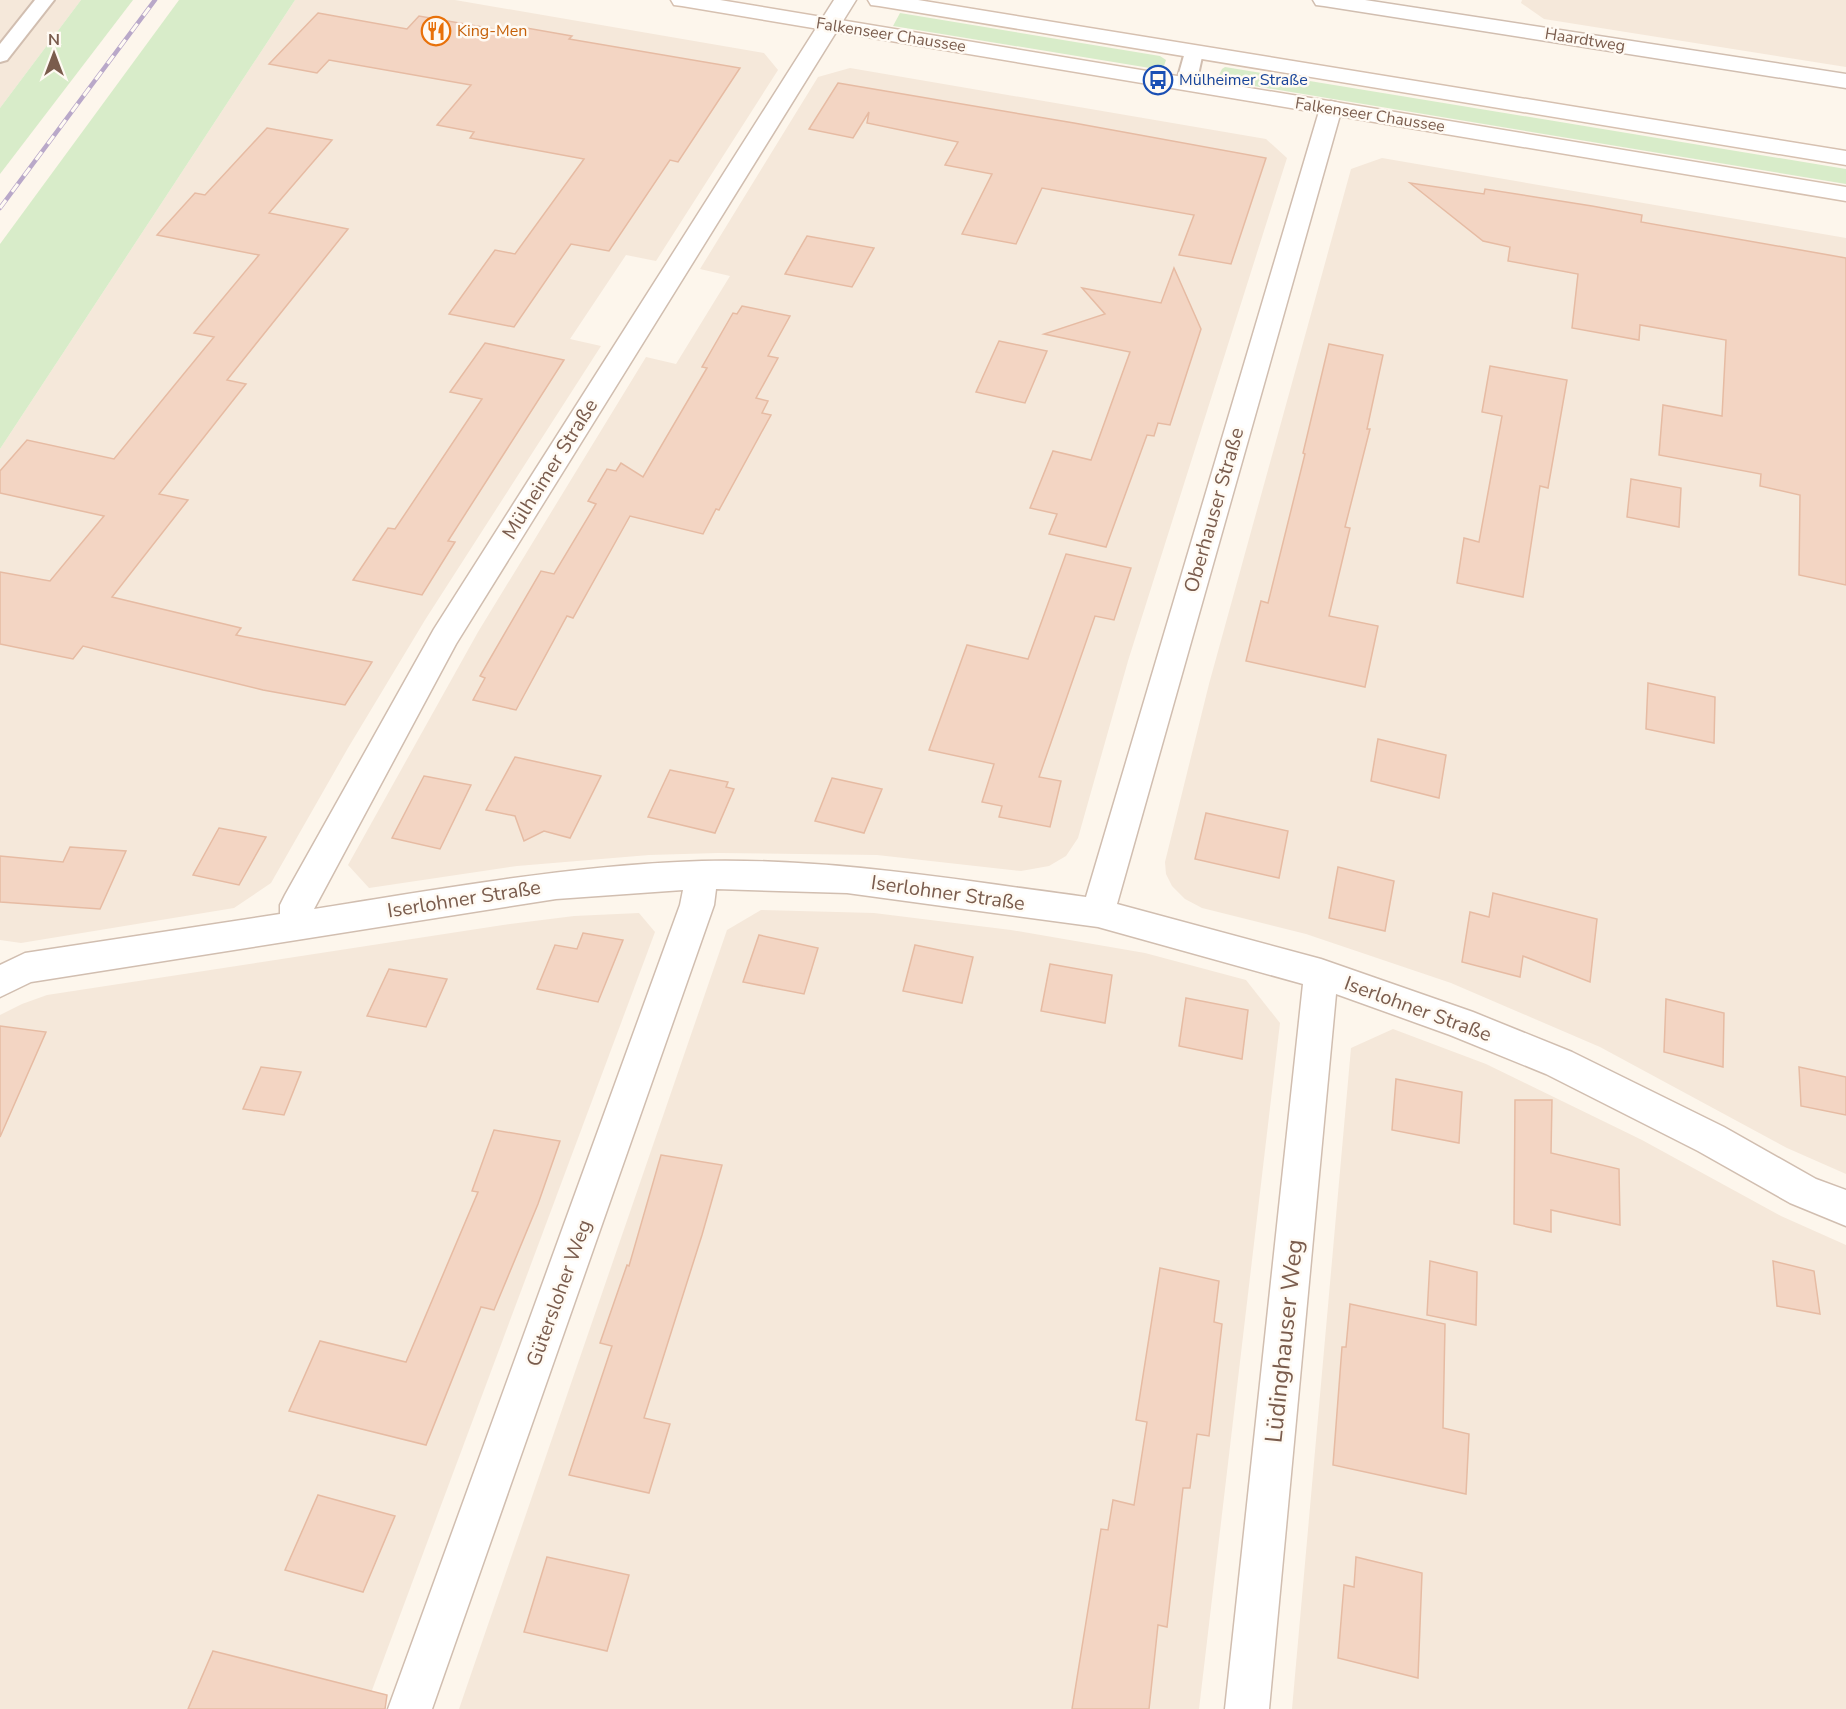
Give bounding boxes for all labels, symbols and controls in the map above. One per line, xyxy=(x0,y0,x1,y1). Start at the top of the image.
street label: Falkenseer Chaussee xyxy=(815,12,967,58)
restaurant icon: King-Men xyxy=(420,15,452,47)
place label: King-Men xyxy=(457,20,527,42)
street label: Haardtweg xyxy=(1543,23,1627,57)
north arrow xyxy=(24,24,84,84)
text: N xyxy=(48,29,60,51)
bus stop icon: Mülheimer Straße xyxy=(1142,64,1174,96)
place label: Mülheimer Straße xyxy=(1179,69,1308,91)
street label: Falkenseer Chaussee xyxy=(1294,92,1446,138)
street label: Mülheimer Straße xyxy=(496,394,604,544)
street label: Oberhauser Straße xyxy=(1178,424,1250,596)
street label: Iserlohner Straße xyxy=(869,869,1027,917)
street label: Iserlohner Straße xyxy=(385,874,543,924)
street label: Iserlohner Straße xyxy=(1341,970,1495,1048)
street label: Gütersloher Weg xyxy=(520,1216,598,1370)
street label: Lüdinghauser Weg xyxy=(1257,1238,1311,1444)

